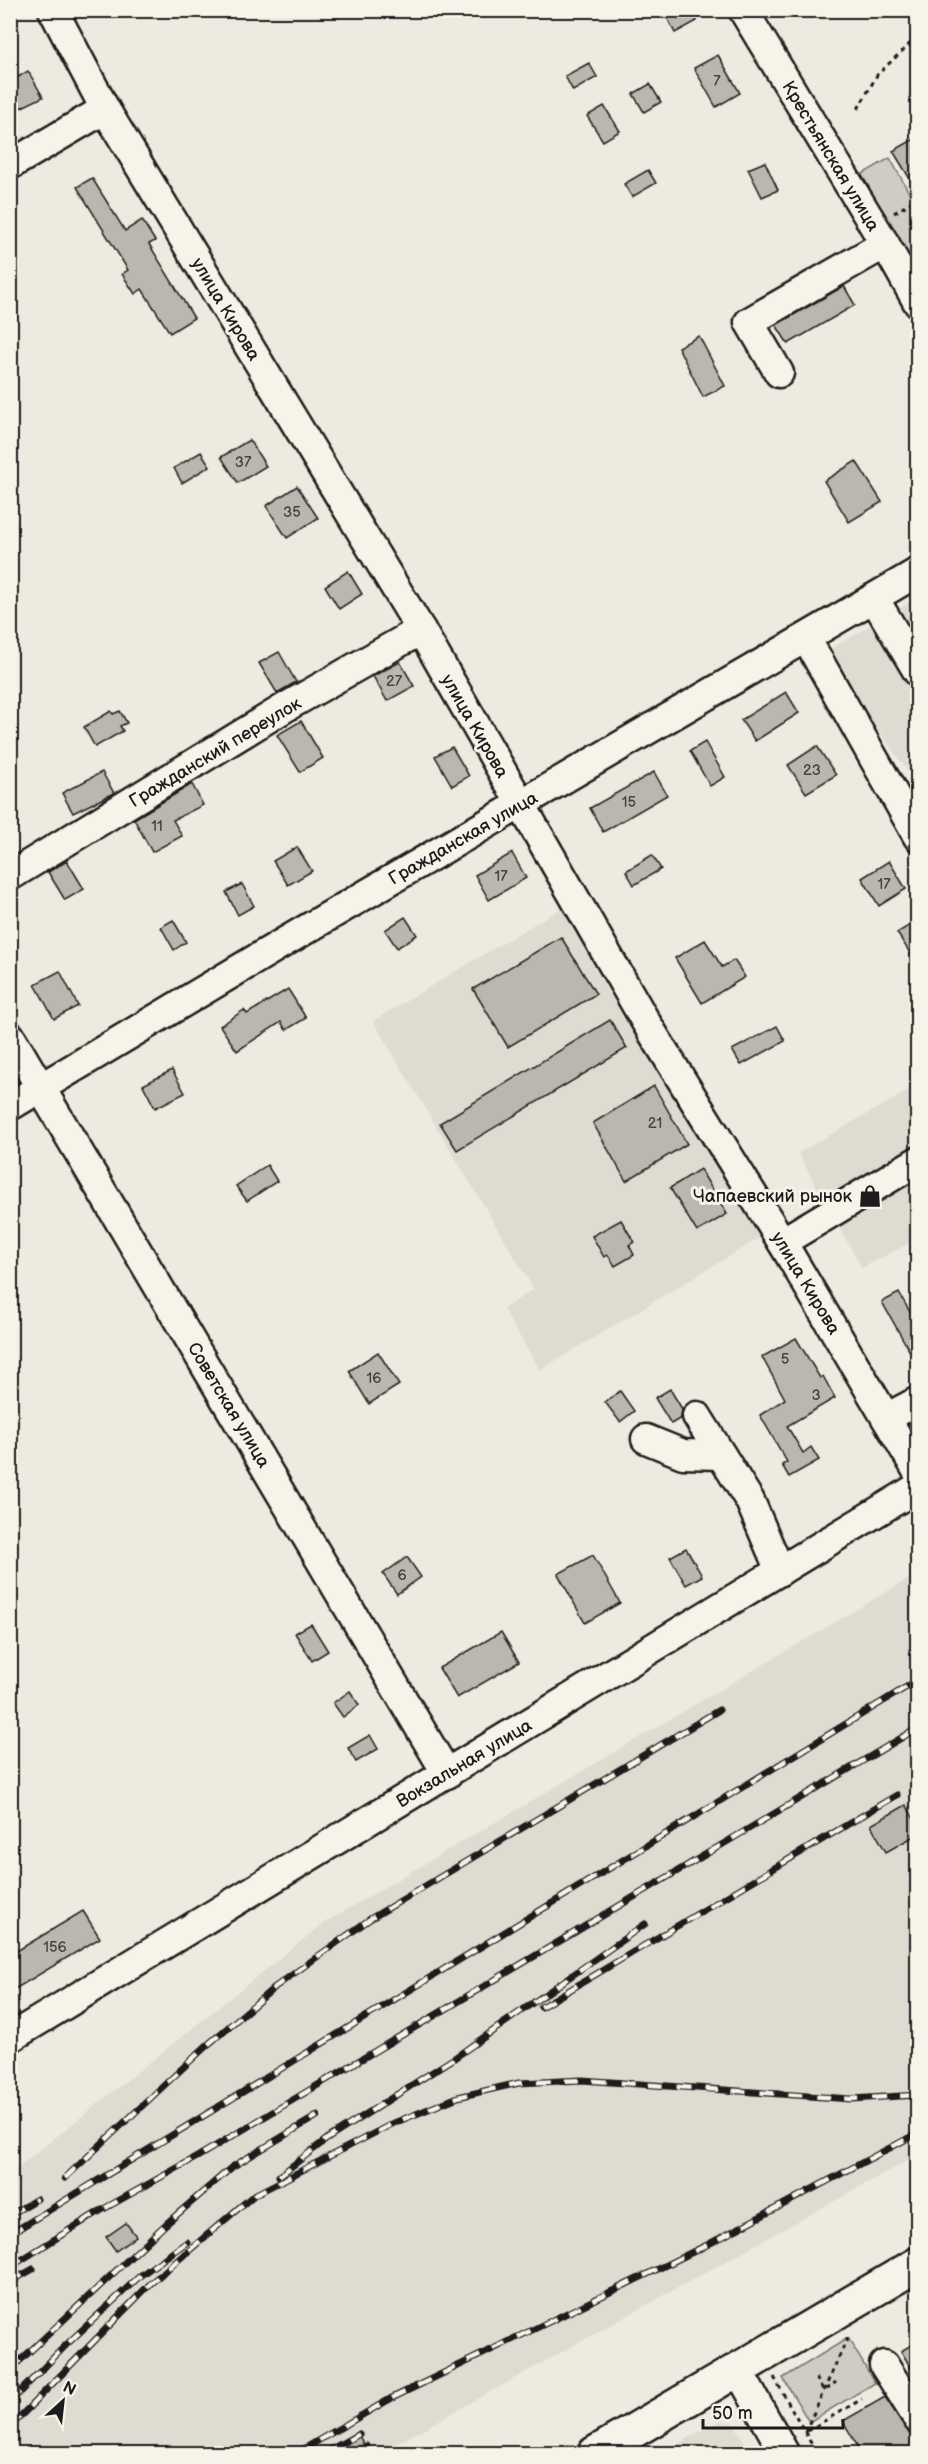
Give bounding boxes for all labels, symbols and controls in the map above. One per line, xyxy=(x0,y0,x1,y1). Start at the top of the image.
house number: 7 xyxy=(713,72,721,91)
street label: Крестьянская улица xyxy=(777,77,884,235)
street label: улица Кирова xyxy=(187,254,265,365)
house number: 37 xyxy=(235,453,252,472)
house number: 35 xyxy=(283,503,301,522)
street label: улица Кирова xyxy=(436,671,513,782)
house number: 27 xyxy=(386,672,403,691)
street label: Гражданский переулок xyxy=(126,693,305,812)
house number: 23 xyxy=(803,761,821,780)
street label: Гражданская улица xyxy=(385,787,542,890)
house number: 15 xyxy=(622,793,636,812)
house number: 11 xyxy=(151,817,163,836)
house number: 17 xyxy=(494,867,508,886)
house number: 17 xyxy=(877,875,891,894)
house number: 21 xyxy=(648,1114,662,1133)
shop icon: Чапаевский рынок xyxy=(857,1183,883,1209)
place label: Чапаевский рынок xyxy=(693,1186,852,1207)
street label: улица Кирова xyxy=(767,1228,845,1339)
street label: Советская улица xyxy=(183,1339,274,1472)
house number: 5 xyxy=(781,1350,789,1369)
house number: 16 xyxy=(367,1369,381,1388)
house number: 3 xyxy=(811,1386,821,1405)
house number: 6 xyxy=(397,1566,407,1585)
street label: Вокзальная улица xyxy=(393,1715,536,1812)
house number: 156 xyxy=(43,1938,67,1957)
north arrow xyxy=(33,2371,93,2431)
text: N xyxy=(59,2378,79,2400)
scale bar xyxy=(703,2392,842,2430)
text: 50 m xyxy=(712,2403,753,2424)

